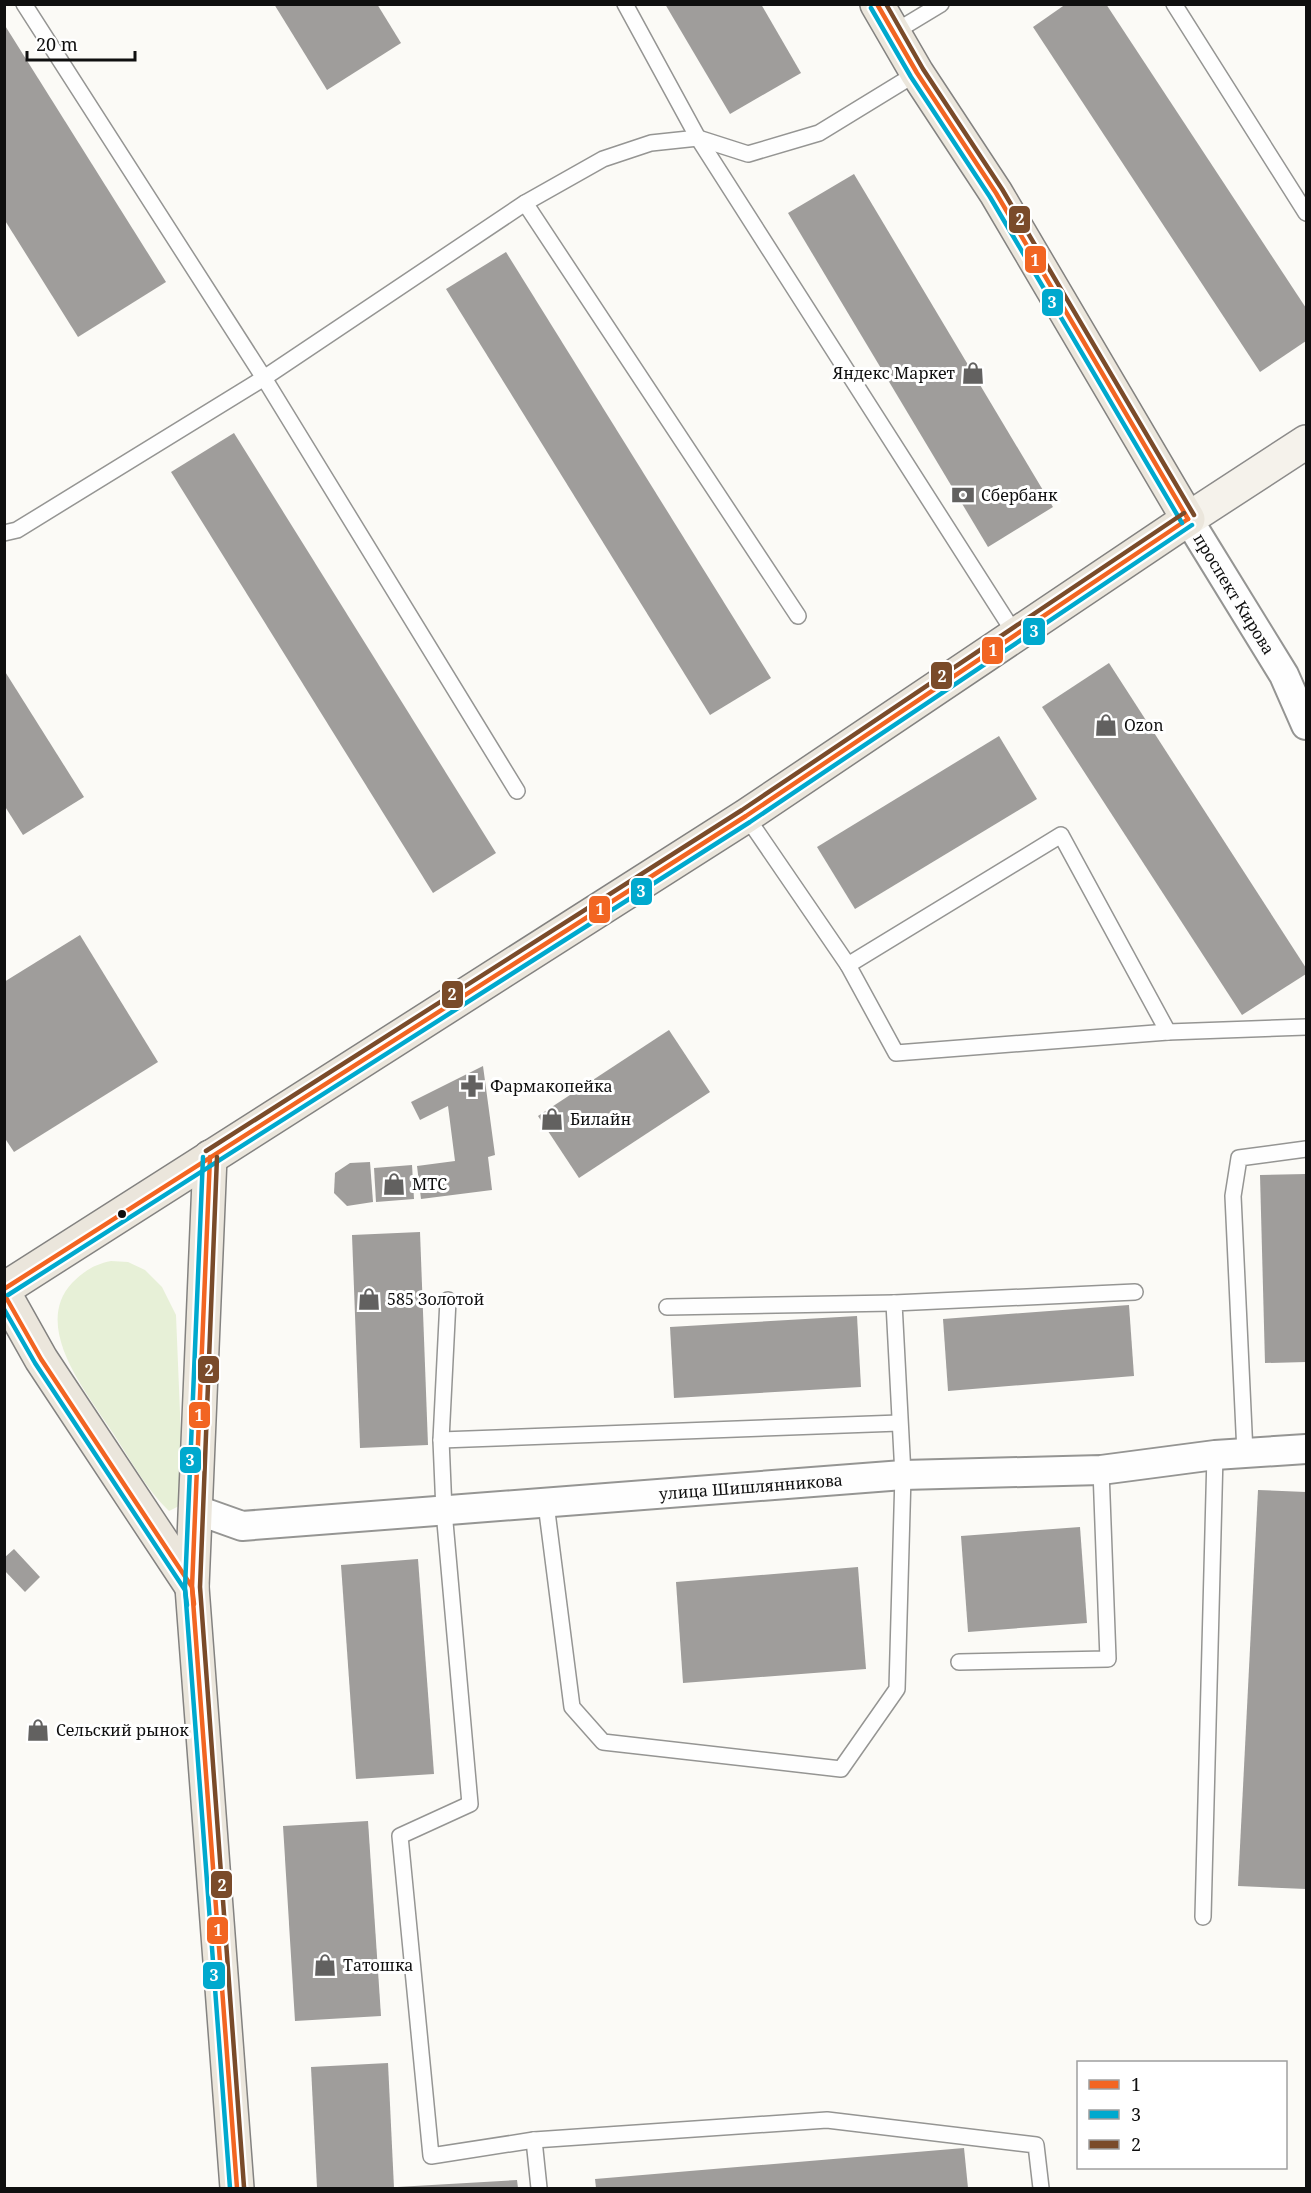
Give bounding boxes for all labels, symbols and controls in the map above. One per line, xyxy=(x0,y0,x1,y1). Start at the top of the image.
scale bar xyxy=(27,24,135,62)
text: 20 m xyxy=(36,32,78,56)
line badge: 2 xyxy=(1008,205,1031,234)
text: 2 xyxy=(1015,208,1025,230)
line badge: 1 xyxy=(1024,245,1047,274)
text: 1 xyxy=(1030,249,1040,271)
line badge: 3 xyxy=(1041,288,1064,317)
text: 3 xyxy=(1047,291,1057,313)
shop icon: Яндекс Маркет xyxy=(960,360,986,386)
place label: Яндекс Маркет xyxy=(832,362,956,384)
bank icon: Сбербанк xyxy=(950,482,976,508)
place label: Сбербанк xyxy=(981,484,1058,506)
street label: проспект Кирова xyxy=(1188,529,1280,659)
line badge: 3 xyxy=(1022,617,1046,646)
text: 3 xyxy=(1029,620,1039,642)
line badge: 1 xyxy=(981,636,1004,665)
text: 1 xyxy=(988,639,998,661)
line badge: 2 xyxy=(930,661,953,690)
text: 2 xyxy=(937,665,947,687)
shop icon: Ozon xyxy=(1093,712,1119,738)
place label: Ozon xyxy=(1124,714,1164,736)
line badge: 3 xyxy=(630,877,653,906)
text: 3 xyxy=(636,880,646,902)
line badge: 1 xyxy=(588,895,611,924)
text: 1 xyxy=(595,898,605,920)
line badge: 2 xyxy=(441,980,464,1009)
text: 2 xyxy=(447,983,457,1005)
pharmacy icon: Фармакопейка xyxy=(459,1073,485,1099)
place label: Фармакопейка xyxy=(490,1075,613,1097)
shop icon: Билайн xyxy=(539,1106,565,1132)
place label: Билайн xyxy=(570,1108,632,1130)
shop icon: МТС xyxy=(381,1171,407,1197)
place label: МТС xyxy=(412,1173,447,1195)
unlabelled marker xyxy=(116,1208,128,1220)
shop icon: 585 Золотой xyxy=(356,1286,382,1312)
place label: 585 Золотой xyxy=(387,1288,485,1310)
line badge: 2 xyxy=(197,1355,220,1384)
text: 2 xyxy=(204,1359,214,1381)
line badge: 1 xyxy=(188,1401,211,1429)
text: 1 xyxy=(194,1404,204,1426)
line badge: 3 xyxy=(179,1446,202,1474)
text: 3 xyxy=(185,1449,195,1471)
street label: улица Шишлянникова xyxy=(658,1469,844,1505)
shop icon: Сельский рынок xyxy=(25,1717,51,1743)
place label: Сельский рынок xyxy=(56,1719,189,1741)
line badge: 2 xyxy=(210,1870,233,1899)
text: 2 xyxy=(217,1874,227,1896)
line badge: 1 xyxy=(206,1916,229,1945)
text: 1 xyxy=(213,1919,223,1941)
shop icon: Татошка xyxy=(312,1952,338,1978)
place label: Татошка xyxy=(343,1954,413,1976)
line badge: 3 xyxy=(202,1961,226,1990)
text: 3 xyxy=(209,1964,219,1986)
legend xyxy=(1077,2061,1287,2169)
text: 1 xyxy=(1131,2072,1141,2096)
text: 3 xyxy=(1131,2102,1141,2126)
text: 2 xyxy=(1131,2132,1141,2156)

